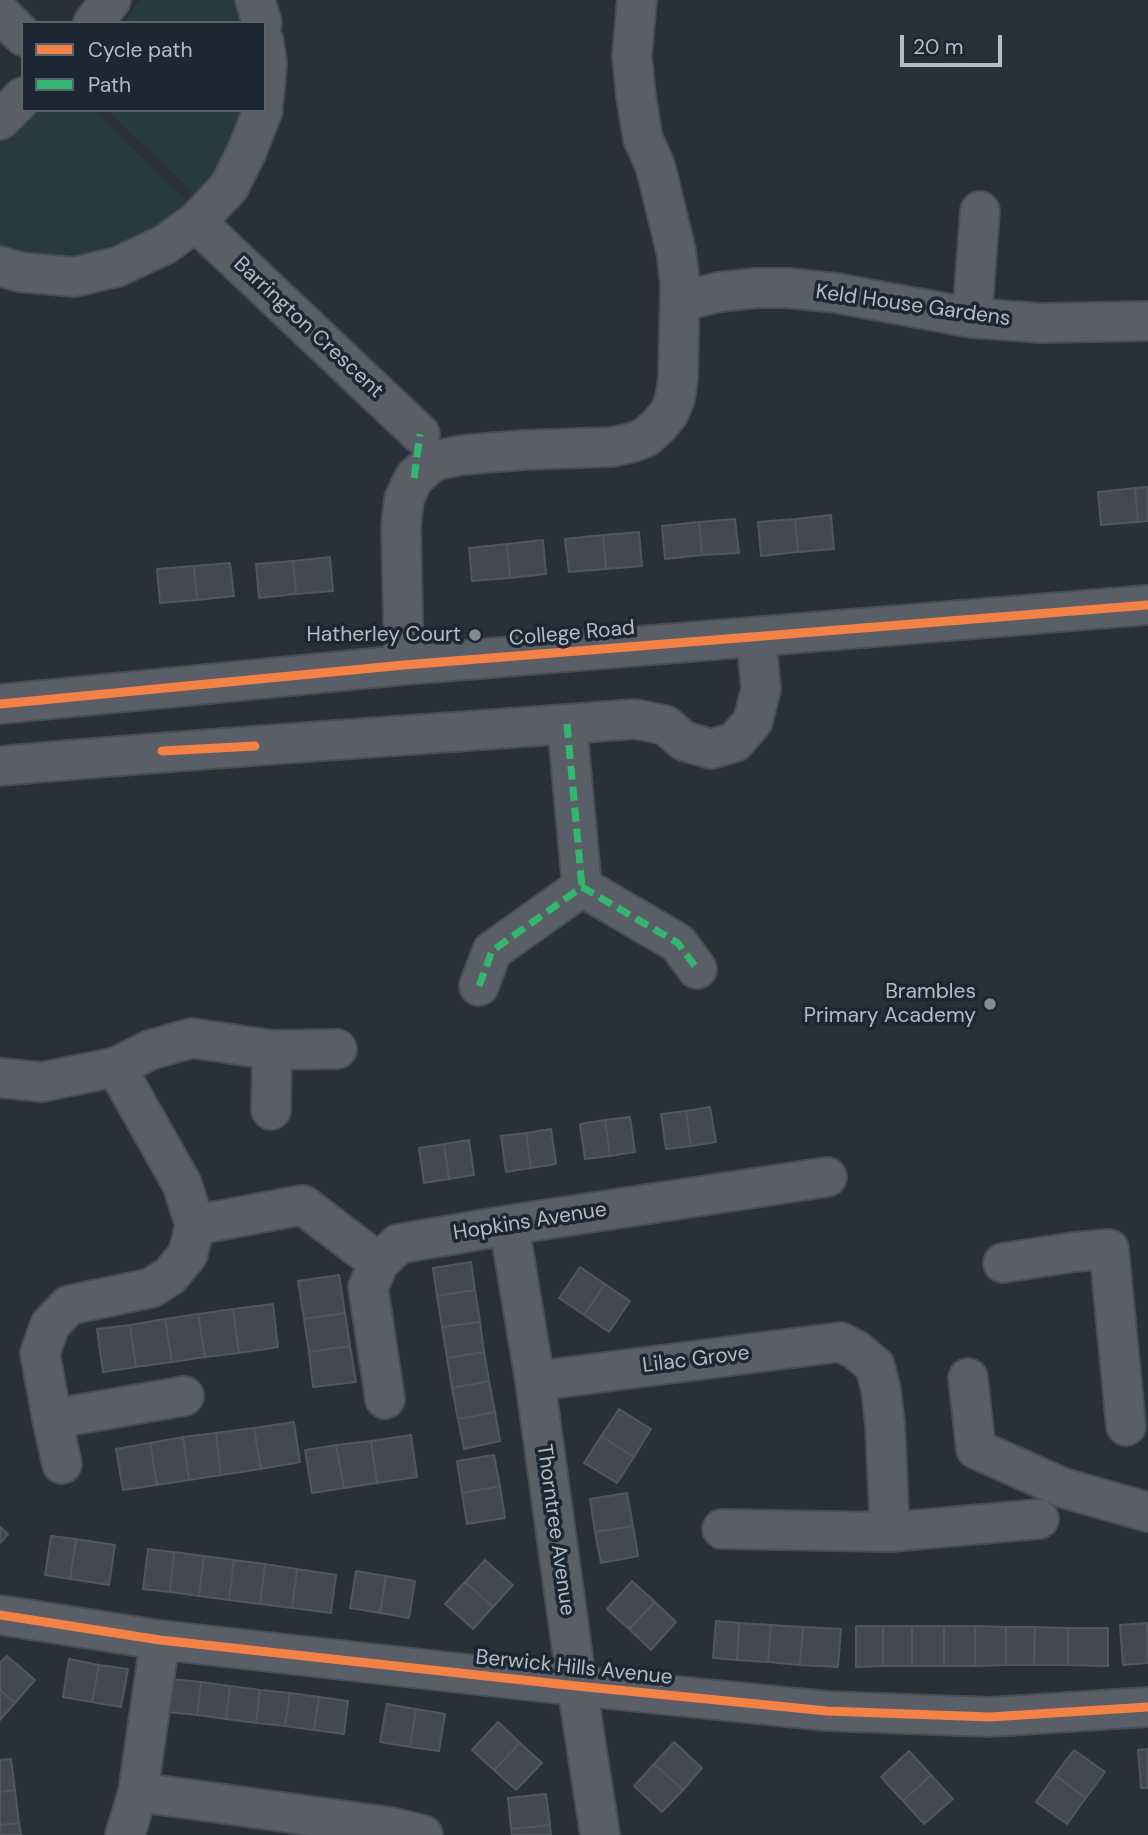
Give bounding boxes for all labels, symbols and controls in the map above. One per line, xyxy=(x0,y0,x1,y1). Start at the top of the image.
legend xyxy=(21,21,266,112)
scale bar xyxy=(903,21,1004,65)
text: 20 m xyxy=(913,33,964,61)
text: Cycle path xyxy=(88,36,193,64)
text: Path xyxy=(88,71,131,99)
street label: Barrington Crescent xyxy=(228,252,388,404)
street label: Keld House Gardens xyxy=(814,280,1012,332)
street label: College Road xyxy=(508,616,636,652)
place label: Hatherley Court xyxy=(307,622,461,648)
marker: Hatherley Court xyxy=(467,627,483,643)
place label: Brambles Primary Academy xyxy=(804,979,976,1029)
marker: Brambles Primary Academy xyxy=(982,996,998,1012)
street label: Hopkins Avenue xyxy=(451,1197,609,1247)
street label: Lilac Grove xyxy=(641,1341,751,1379)
street label: Thorntree Avenue xyxy=(531,1443,579,1617)
street label: Berwick Hills Avenue xyxy=(474,1645,674,1691)

